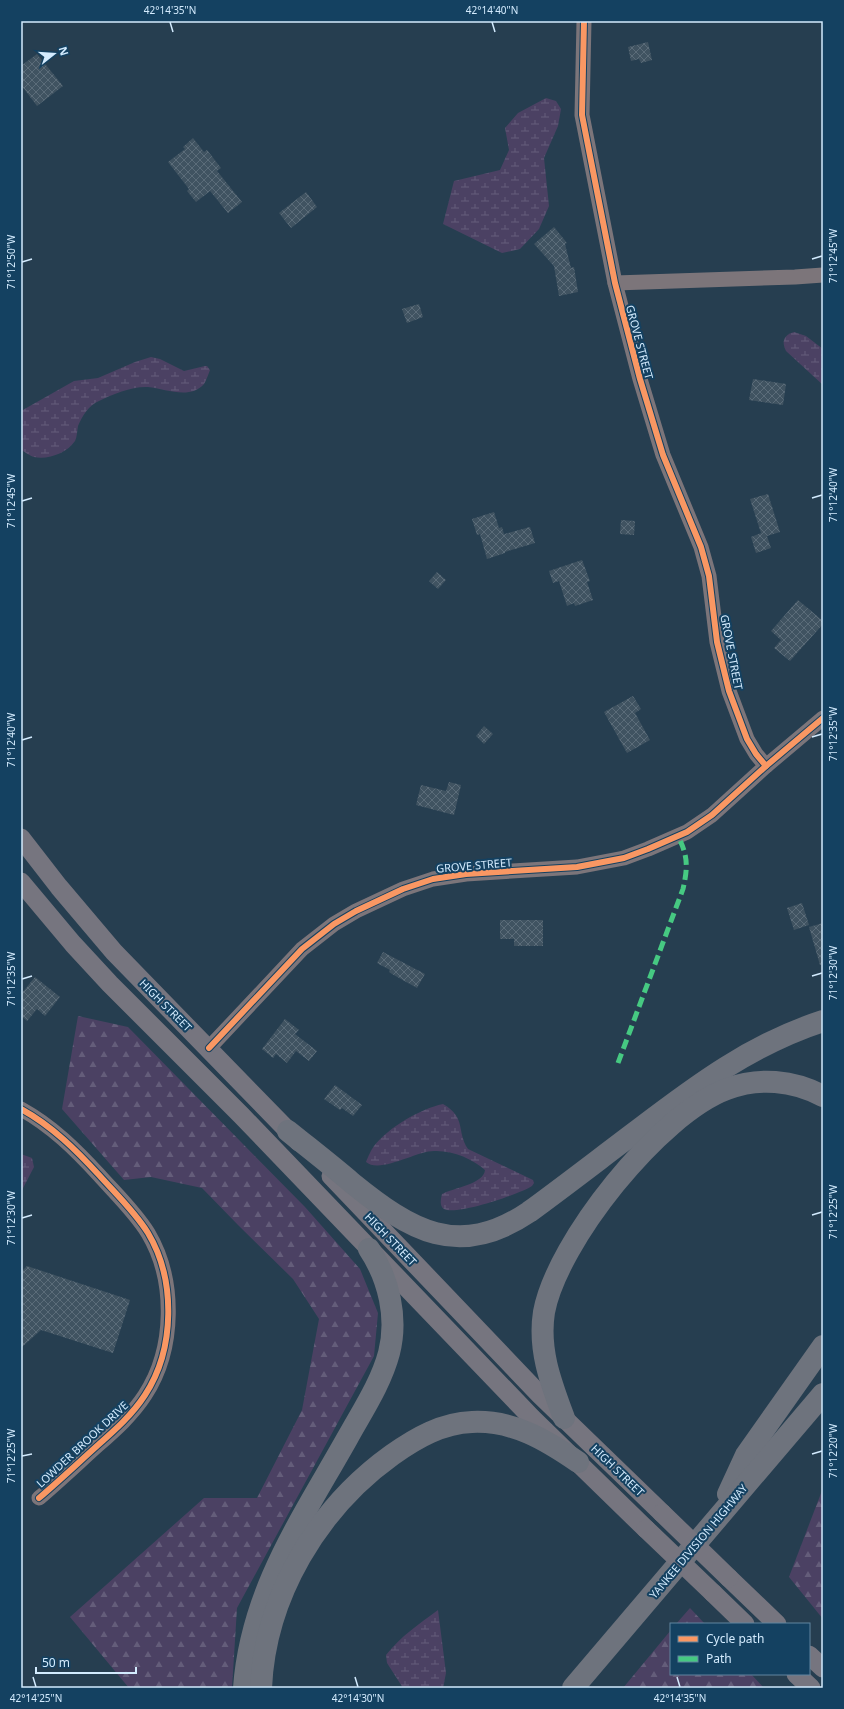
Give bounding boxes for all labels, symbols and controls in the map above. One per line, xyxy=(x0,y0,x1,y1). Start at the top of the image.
text: 42°14'35"N xyxy=(144,3,196,17)
text: 42°14'40"N xyxy=(466,3,518,17)
north arrow xyxy=(34,34,74,74)
text: N xyxy=(56,44,73,57)
text: 71°12'45"W xyxy=(826,228,840,283)
text: 71°12'50"W xyxy=(4,234,18,289)
street label: GROVE STREET xyxy=(623,303,657,381)
text: 71°12'40"W xyxy=(826,467,840,522)
text: 71°12'45"W xyxy=(4,473,18,528)
street label: GROVE STREET xyxy=(717,613,747,691)
text: 71°12'35"W xyxy=(826,706,840,761)
text: 71°12'40"W xyxy=(4,712,18,767)
street label: GROVE STREET xyxy=(435,854,513,876)
text: 71°12'30"W xyxy=(826,945,840,1000)
text: 71°12'35"W xyxy=(4,951,18,1006)
street label: HIGH STREET xyxy=(137,976,195,1034)
text: 71°12'25"W xyxy=(826,1184,840,1239)
text: 71°12'30"W xyxy=(4,1190,18,1245)
street label: HIGH STREET xyxy=(362,1209,420,1269)
street label: LOWDER BROOK DRIVE xyxy=(33,1398,131,1490)
text: 71°12'20"W xyxy=(826,1423,840,1478)
text: 71°12'25"W xyxy=(4,1428,18,1483)
street label: HIGH STREET xyxy=(588,1441,648,1499)
street label: YANKEE DIVISION HIGHWAY xyxy=(646,1480,751,1601)
legend xyxy=(670,1623,810,1675)
text: Cycle path xyxy=(706,1630,764,1647)
scale bar xyxy=(36,1649,136,1675)
text: Path xyxy=(706,1650,732,1667)
text: 50 m xyxy=(42,1654,70,1671)
text: 42°14'25"N xyxy=(10,1691,62,1705)
text: 42°14'30"N xyxy=(332,1691,384,1705)
text: 42°14'35"N xyxy=(654,1691,706,1705)

